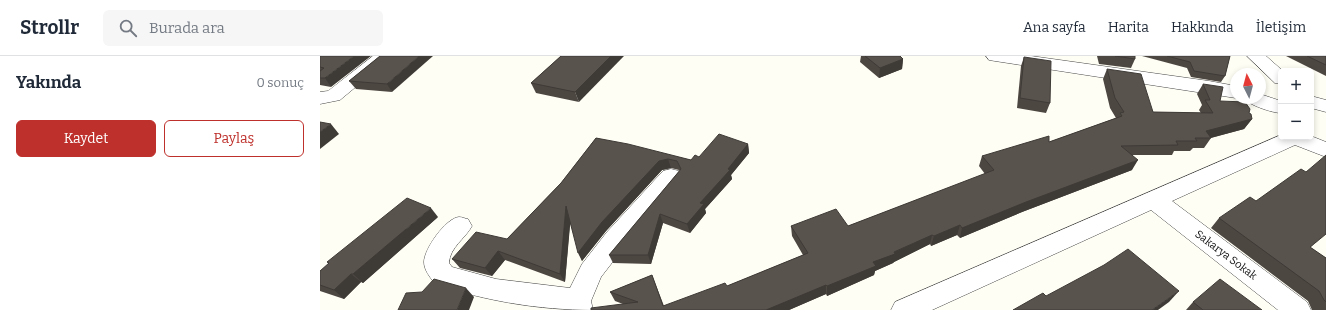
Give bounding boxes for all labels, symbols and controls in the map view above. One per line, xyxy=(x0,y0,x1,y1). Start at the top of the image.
search box xyxy=(103,10,383,46)
text: Strollr xyxy=(20,16,79,39)
icon: search xyxy=(117,17,139,39)
text: Burada ara xyxy=(149,19,225,37)
text: Ana sayfa xyxy=(1023,19,1086,36)
text: Harita xyxy=(1108,19,1149,36)
text: Hakkında xyxy=(1171,19,1234,36)
text: İletişim xyxy=(1256,19,1306,36)
north arrow xyxy=(1230,68,1266,104)
map controls xyxy=(1278,68,1314,140)
button: + xyxy=(1278,68,1314,104)
text: Yakında xyxy=(16,72,81,93)
text: 0 sonuç xyxy=(256,75,304,90)
button: − xyxy=(1278,104,1314,140)
button: Kaydet xyxy=(16,120,156,157)
button: Paylaş xyxy=(164,120,304,157)
street label: Sakarya Sokak xyxy=(1193,228,1260,283)

